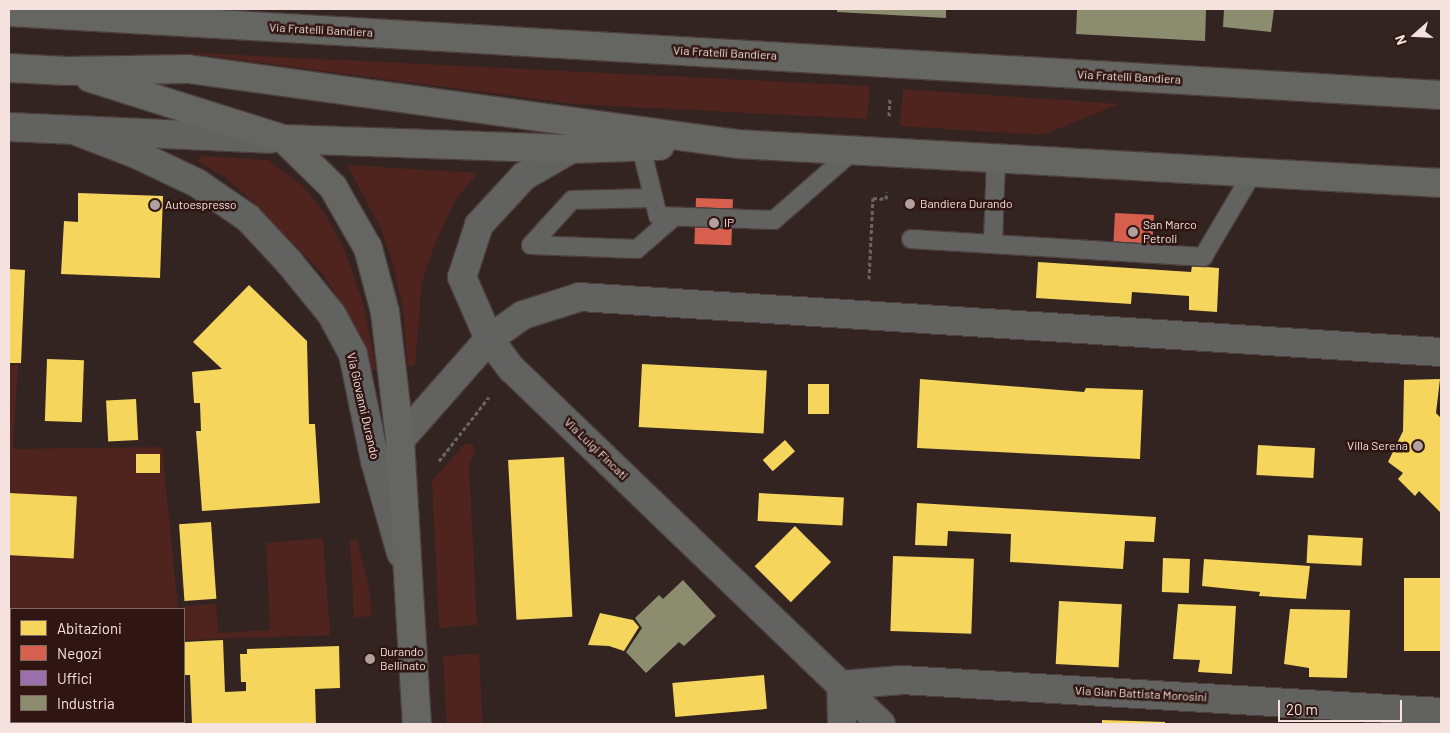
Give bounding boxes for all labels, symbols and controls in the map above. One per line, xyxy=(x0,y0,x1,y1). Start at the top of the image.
north arrow xyxy=(1390,10,1440,60)
street label: Via Fratelli Bandiera xyxy=(269,20,373,40)
text: N xyxy=(1391,33,1410,47)
street label: Via Fratelli Bandiera xyxy=(673,43,777,63)
street label: Via Fratelli Bandiera xyxy=(1077,67,1181,87)
place label: Bandiera Durando xyxy=(920,197,1012,211)
place label: Autoespresso xyxy=(165,198,237,212)
marker: Bandiera Durando xyxy=(904,198,916,210)
marker: Autoespresso xyxy=(149,199,161,211)
place label: IP xyxy=(724,216,734,230)
marker: IP xyxy=(708,217,720,229)
place label: San Marco Petroli xyxy=(1143,218,1197,246)
marker: San Marco Petroli xyxy=(1127,226,1139,238)
street label: Via Giovanni Durando xyxy=(344,351,382,461)
street label: Via Luigi Fincati xyxy=(561,415,631,483)
place label: Villa Serena xyxy=(1347,439,1408,453)
marker: Villa Serena xyxy=(1412,440,1424,452)
legend xyxy=(10,608,185,723)
text: Abitazioni xyxy=(57,619,122,637)
text: Negozi xyxy=(57,644,102,662)
place label: Durando Bellinato xyxy=(380,645,426,673)
marker: Durando Bellinato xyxy=(364,653,376,665)
text: Uffici xyxy=(57,669,92,687)
street label: Via Gian Battista Morosini xyxy=(1075,683,1207,705)
scale bar xyxy=(1280,690,1404,722)
text: Industria xyxy=(57,694,115,712)
text: 20 m xyxy=(1286,700,1318,718)

